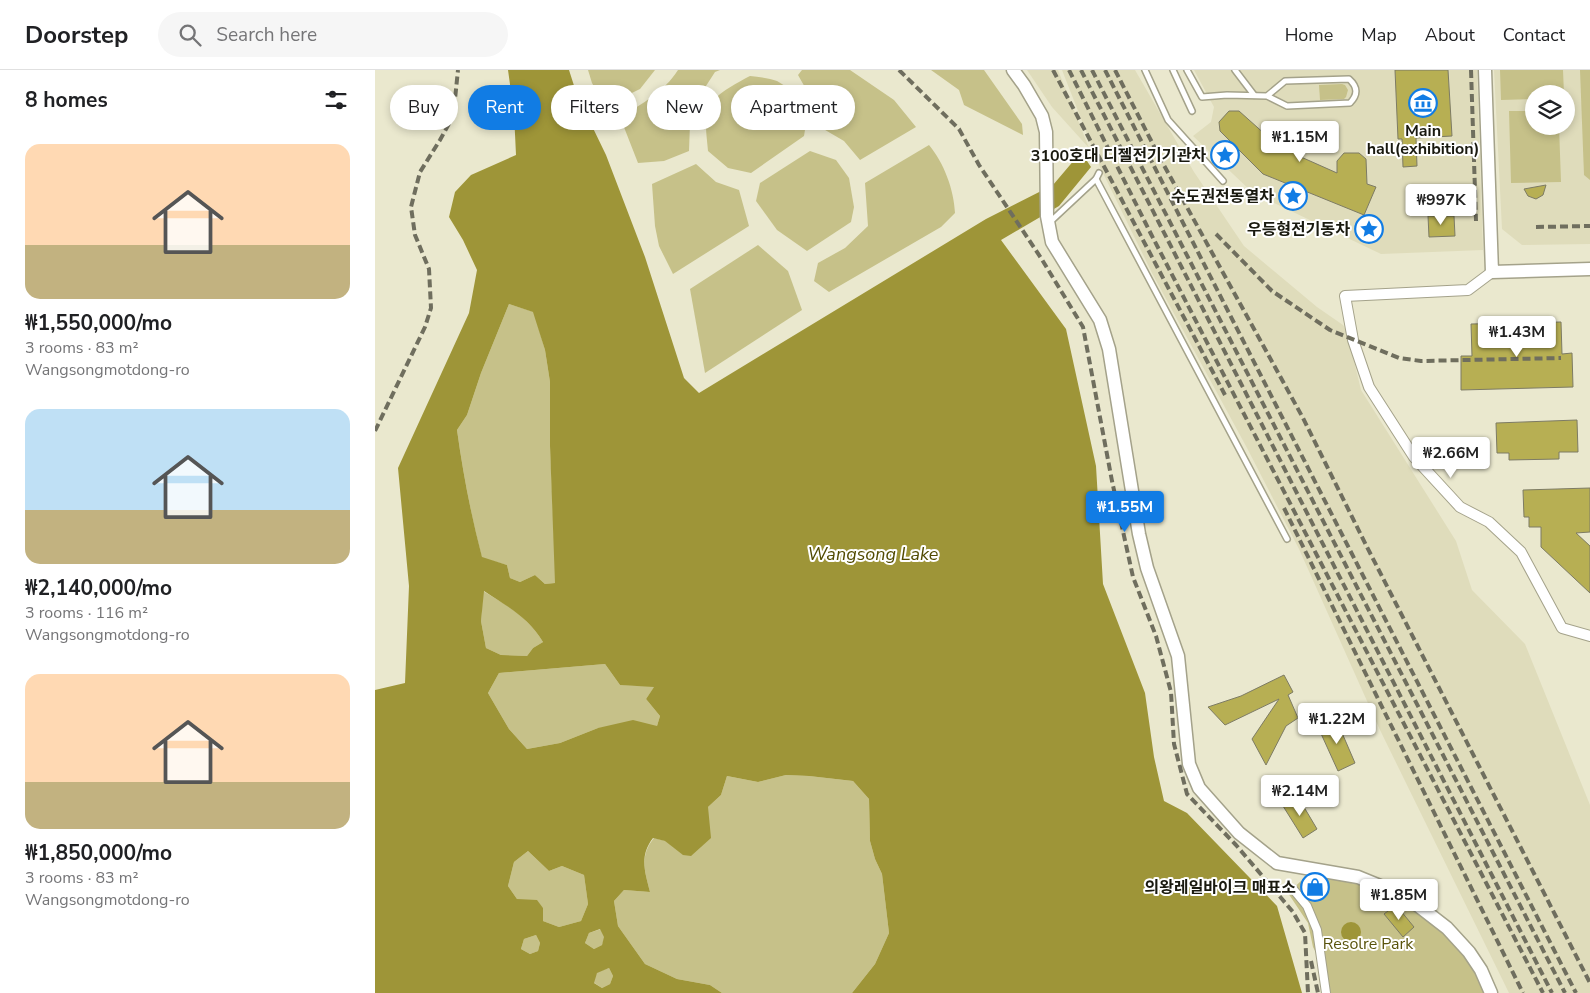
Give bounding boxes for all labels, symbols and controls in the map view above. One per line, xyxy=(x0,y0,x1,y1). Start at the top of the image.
search box xyxy=(158,12,508,57)
text: Doorstep xyxy=(25,19,128,51)
icon: search xyxy=(176,21,204,49)
text: Search here xyxy=(216,22,317,48)
text: Home xyxy=(1285,23,1333,47)
text: Map xyxy=(1361,23,1397,47)
text: About xyxy=(1425,23,1475,47)
text: Contact xyxy=(1503,23,1565,47)
chip: Buy xyxy=(390,85,458,130)
chip: Rent xyxy=(468,85,541,130)
chip: Filters xyxy=(551,85,637,130)
chip: New xyxy=(647,85,721,130)
chip: Apartment xyxy=(731,85,855,130)
map controls xyxy=(1525,85,1575,135)
button: layers xyxy=(1525,85,1575,135)
text: 8 homes xyxy=(25,86,108,114)
icon: filters xyxy=(322,86,350,114)
museum icon: Main hall(exhibition) xyxy=(1408,88,1438,118)
place label: Main hall(exhibition) xyxy=(1367,120,1479,160)
pin: ₩1.15M xyxy=(1259,121,1341,163)
text: ₩1.15M xyxy=(1272,126,1328,148)
place icon: 3100호대 디젤전기기관차 xyxy=(1210,140,1240,170)
place label: 3100호대 디젤전기기관차 xyxy=(1031,145,1206,167)
icon: home xyxy=(143,177,233,267)
place icon: 수도권전동열차 xyxy=(1278,181,1308,211)
pin: ₩997K xyxy=(1406,184,1476,226)
place label: 수도권전동열차 xyxy=(1171,186,1274,208)
text: ₩997K xyxy=(1416,189,1466,211)
place icon: 우등형전기동차 xyxy=(1354,214,1384,244)
place label: 우등형전기동차 xyxy=(1247,219,1350,241)
text: ₩1,550,000/mo xyxy=(25,309,172,337)
pin: ₩1.43M xyxy=(1476,316,1558,358)
text: ₩1.43M xyxy=(1489,321,1545,343)
text: 3 rooms · 83 m² xyxy=(25,337,138,359)
text: Wangsongmotdong-ro xyxy=(25,359,190,381)
pin: ₩2.66M xyxy=(1410,436,1492,479)
icon: home xyxy=(143,442,233,532)
text: ₩2.66M xyxy=(1423,442,1479,464)
pin: ₩1.55M xyxy=(1084,490,1166,533)
text: ₩1.55M xyxy=(1097,496,1153,518)
water label: Wangsong Lake xyxy=(808,542,939,566)
text: ₩2,140,000/mo xyxy=(25,574,172,602)
text: 3 rooms · 116 m² xyxy=(25,602,148,624)
text: Wangsongmotdong-ro xyxy=(25,624,190,646)
pin: ₩1.22M xyxy=(1296,702,1378,745)
icon: home xyxy=(143,707,233,797)
text: ₩1.22M xyxy=(1309,708,1365,730)
pin: ₩2.14M xyxy=(1259,774,1341,817)
text: ₩2.14M xyxy=(1272,780,1328,802)
text: ₩1,850,000/mo xyxy=(25,839,172,867)
text: 3 rooms · 83 m² xyxy=(25,867,138,889)
shop icon: 의왕레일바이크 매표소 xyxy=(1300,872,1330,902)
place label: 의왕레일바이크 매표소 xyxy=(1144,877,1296,899)
pin: ₩1.85M xyxy=(1358,878,1440,921)
text: ₩1.85M xyxy=(1371,884,1427,906)
text: Wangsongmotdong-ro xyxy=(25,889,190,911)
park label: Resolre Park xyxy=(1323,933,1414,955)

